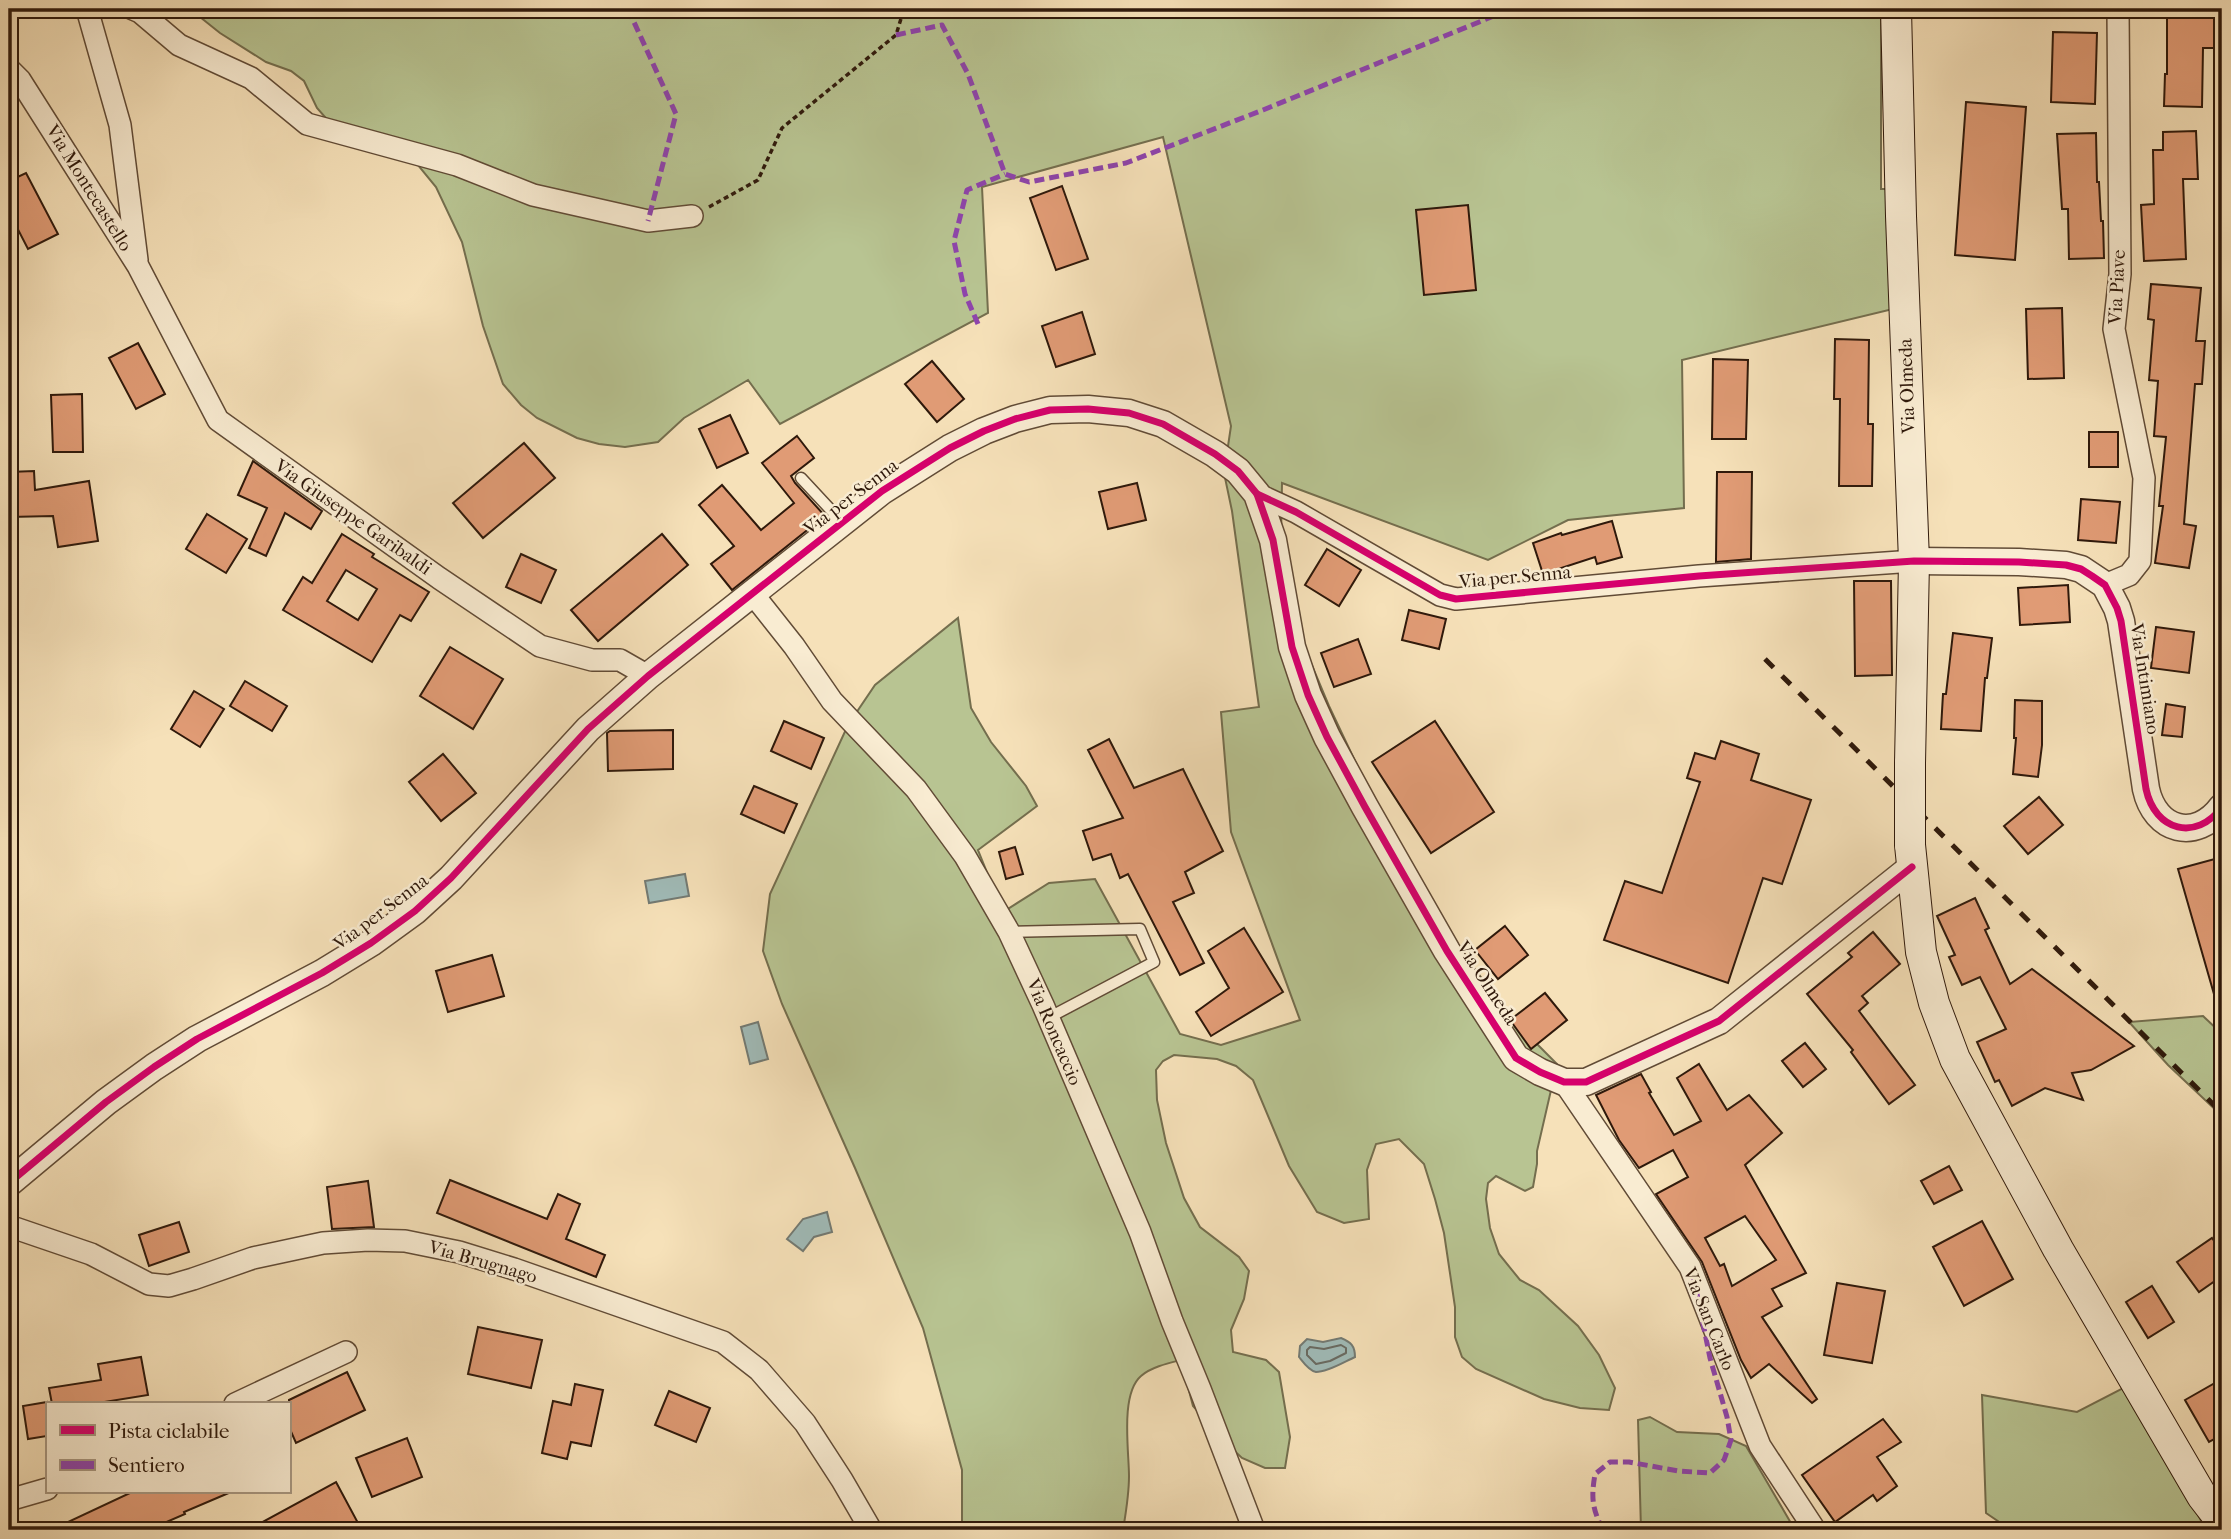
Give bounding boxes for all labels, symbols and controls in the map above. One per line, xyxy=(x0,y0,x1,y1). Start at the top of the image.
street label: Via Montecastello xyxy=(41,120,137,256)
street label: Via Piave xyxy=(2104,249,2130,326)
street label: Via Olmeda xyxy=(1894,338,1920,435)
street label: Via Giuseppe Garibaldi xyxy=(269,454,436,580)
street label: Via per Senna xyxy=(799,454,903,540)
street label: Via per Senna xyxy=(1457,561,1572,593)
street label: Via Intimiano xyxy=(2125,621,2165,737)
street label: Via per Senna xyxy=(329,869,433,955)
street label: Via Olmeda xyxy=(1451,936,1522,1029)
street label: Via Roncaccio xyxy=(1021,974,1086,1089)
street label: Via Brugnago xyxy=(425,1236,540,1288)
street label: Via San Carlo xyxy=(1678,1264,1740,1374)
legend xyxy=(46,1402,290,1494)
text: Pista ciclabile xyxy=(108,1419,229,1443)
text: Sentiero xyxy=(108,1453,185,1477)

